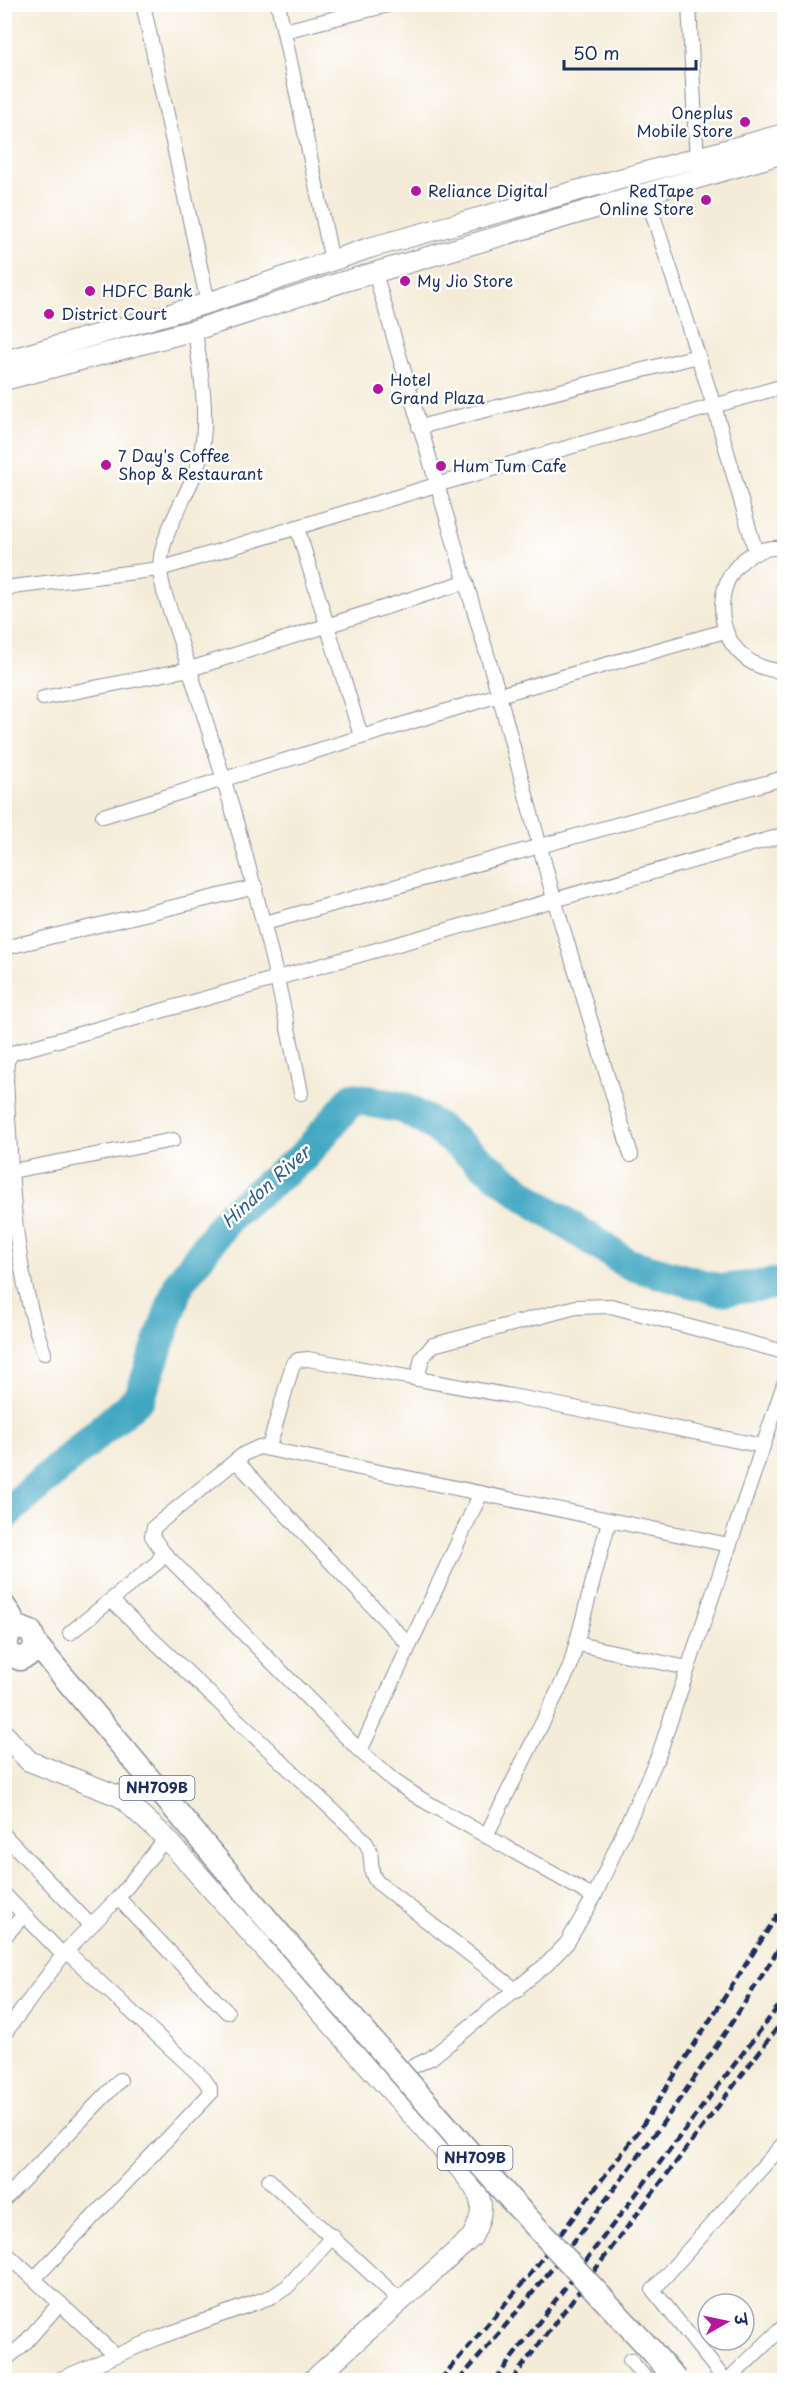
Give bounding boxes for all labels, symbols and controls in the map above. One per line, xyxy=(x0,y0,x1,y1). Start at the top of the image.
scale bar xyxy=(564,33,696,71)
text: 50 m xyxy=(573,39,620,66)
place label: Oneplus Mobile Store xyxy=(637,100,733,142)
marker: Oneplus Mobile Store xyxy=(738,115,752,129)
place label: Reliance Digital xyxy=(428,178,548,202)
place label: RedTape Online Store xyxy=(599,178,694,220)
marker: Reliance Digital xyxy=(409,184,423,198)
marker: RedTape Online Store xyxy=(699,193,713,207)
place label: My Jio Store xyxy=(417,268,513,292)
marker: My Jio Store xyxy=(398,274,412,288)
place label: HDFC Bank xyxy=(102,278,193,302)
marker: HDFC Bank xyxy=(83,284,97,298)
place label: District Court xyxy=(61,301,167,325)
marker: District Court xyxy=(42,307,56,321)
place label: Hotel Grand Plaza xyxy=(390,367,485,409)
marker: Hotel Grand Plaza xyxy=(371,382,385,396)
place label: 7 Day's Coffee Shop & Restaurant xyxy=(118,443,263,485)
place label: Hum Tum Cafe xyxy=(453,453,567,477)
marker: 7 Day's Coffee Shop & Restaurant xyxy=(99,458,113,472)
marker: Hum Tum Cafe xyxy=(434,459,448,473)
water label: Hindon River xyxy=(215,1137,317,1233)
road number: NH709B xyxy=(120,1776,195,1800)
road number: NH709B xyxy=(438,2146,512,2170)
north arrow xyxy=(696,2292,756,2352)
text: उ xyxy=(729,2310,755,2328)

